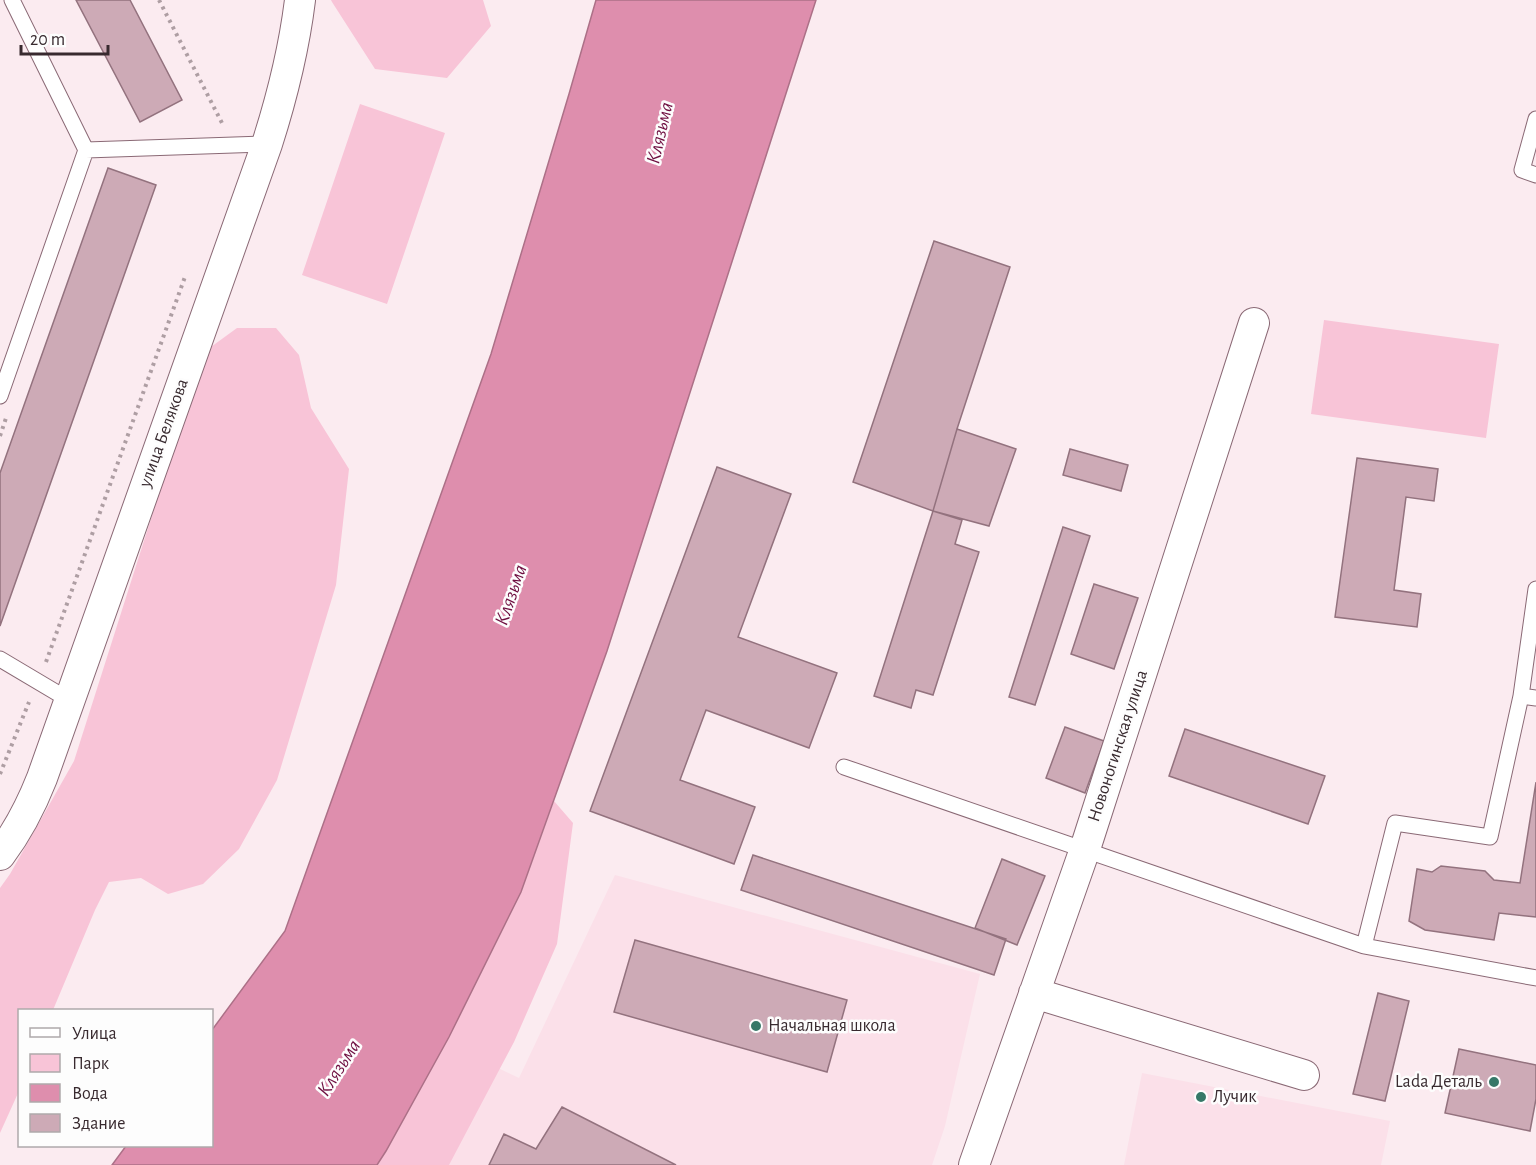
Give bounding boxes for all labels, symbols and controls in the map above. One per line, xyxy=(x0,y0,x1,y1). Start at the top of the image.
scale bar xyxy=(21,18,108,56)
text: 20 m xyxy=(30,31,65,49)
water label: Клязьма xyxy=(643,100,677,166)
street label: улица Белякова xyxy=(136,376,192,491)
water label: Клязьма xyxy=(491,562,531,628)
street label: Новоногинская улица xyxy=(1085,668,1151,824)
legend xyxy=(18,1009,213,1147)
place label: Начальная школа xyxy=(768,1017,896,1035)
marker: Начальная школа xyxy=(749,1019,763,1033)
text: Улица xyxy=(72,1025,117,1043)
water label: Клязьма xyxy=(314,1036,364,1100)
text: Парк xyxy=(72,1055,110,1073)
place label: Lada Деталь xyxy=(1395,1073,1482,1091)
marker: Lada Деталь xyxy=(1487,1075,1501,1089)
text: Вода xyxy=(72,1085,108,1103)
place label: Лучик xyxy=(1213,1088,1257,1106)
marker: Лучик xyxy=(1194,1090,1208,1104)
text: Здание xyxy=(72,1115,126,1133)

